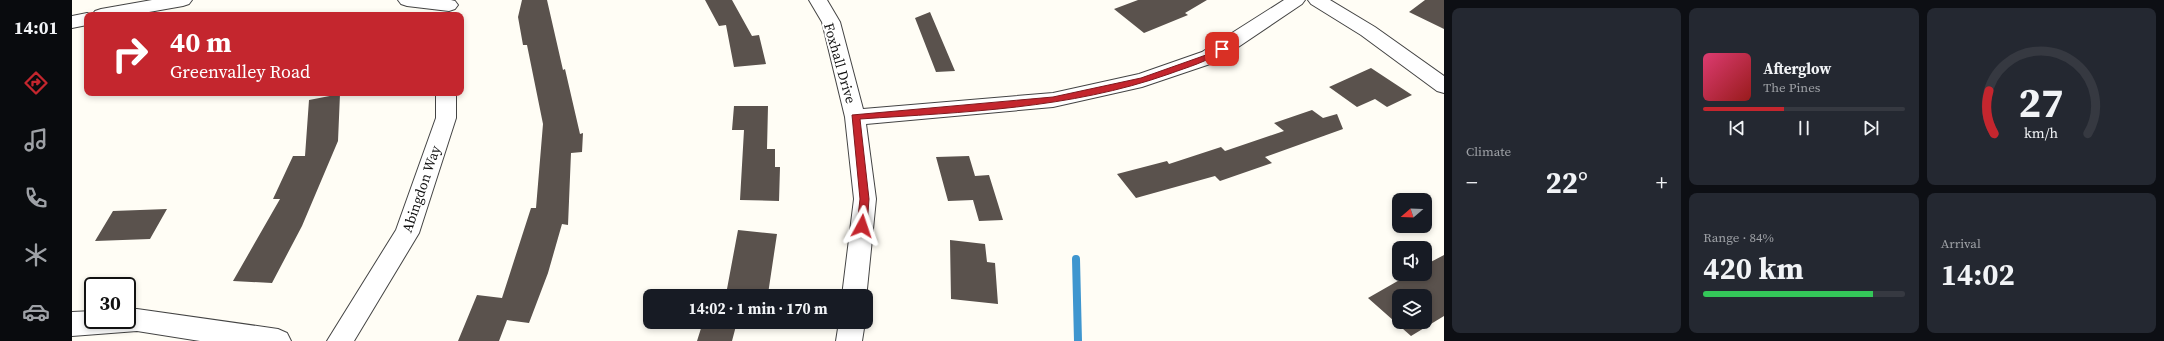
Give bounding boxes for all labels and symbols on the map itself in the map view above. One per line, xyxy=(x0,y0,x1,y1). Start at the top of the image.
street label: Foxhall Drive xyxy=(819,20,861,106)
pin xyxy=(1205,32,1239,66)
street label: Abingdon Way xyxy=(397,142,445,235)
north arrow xyxy=(1392,193,1432,233)
position arrow xyxy=(841,205,883,247)
speed limit sign: 30 xyxy=(84,277,136,329)

